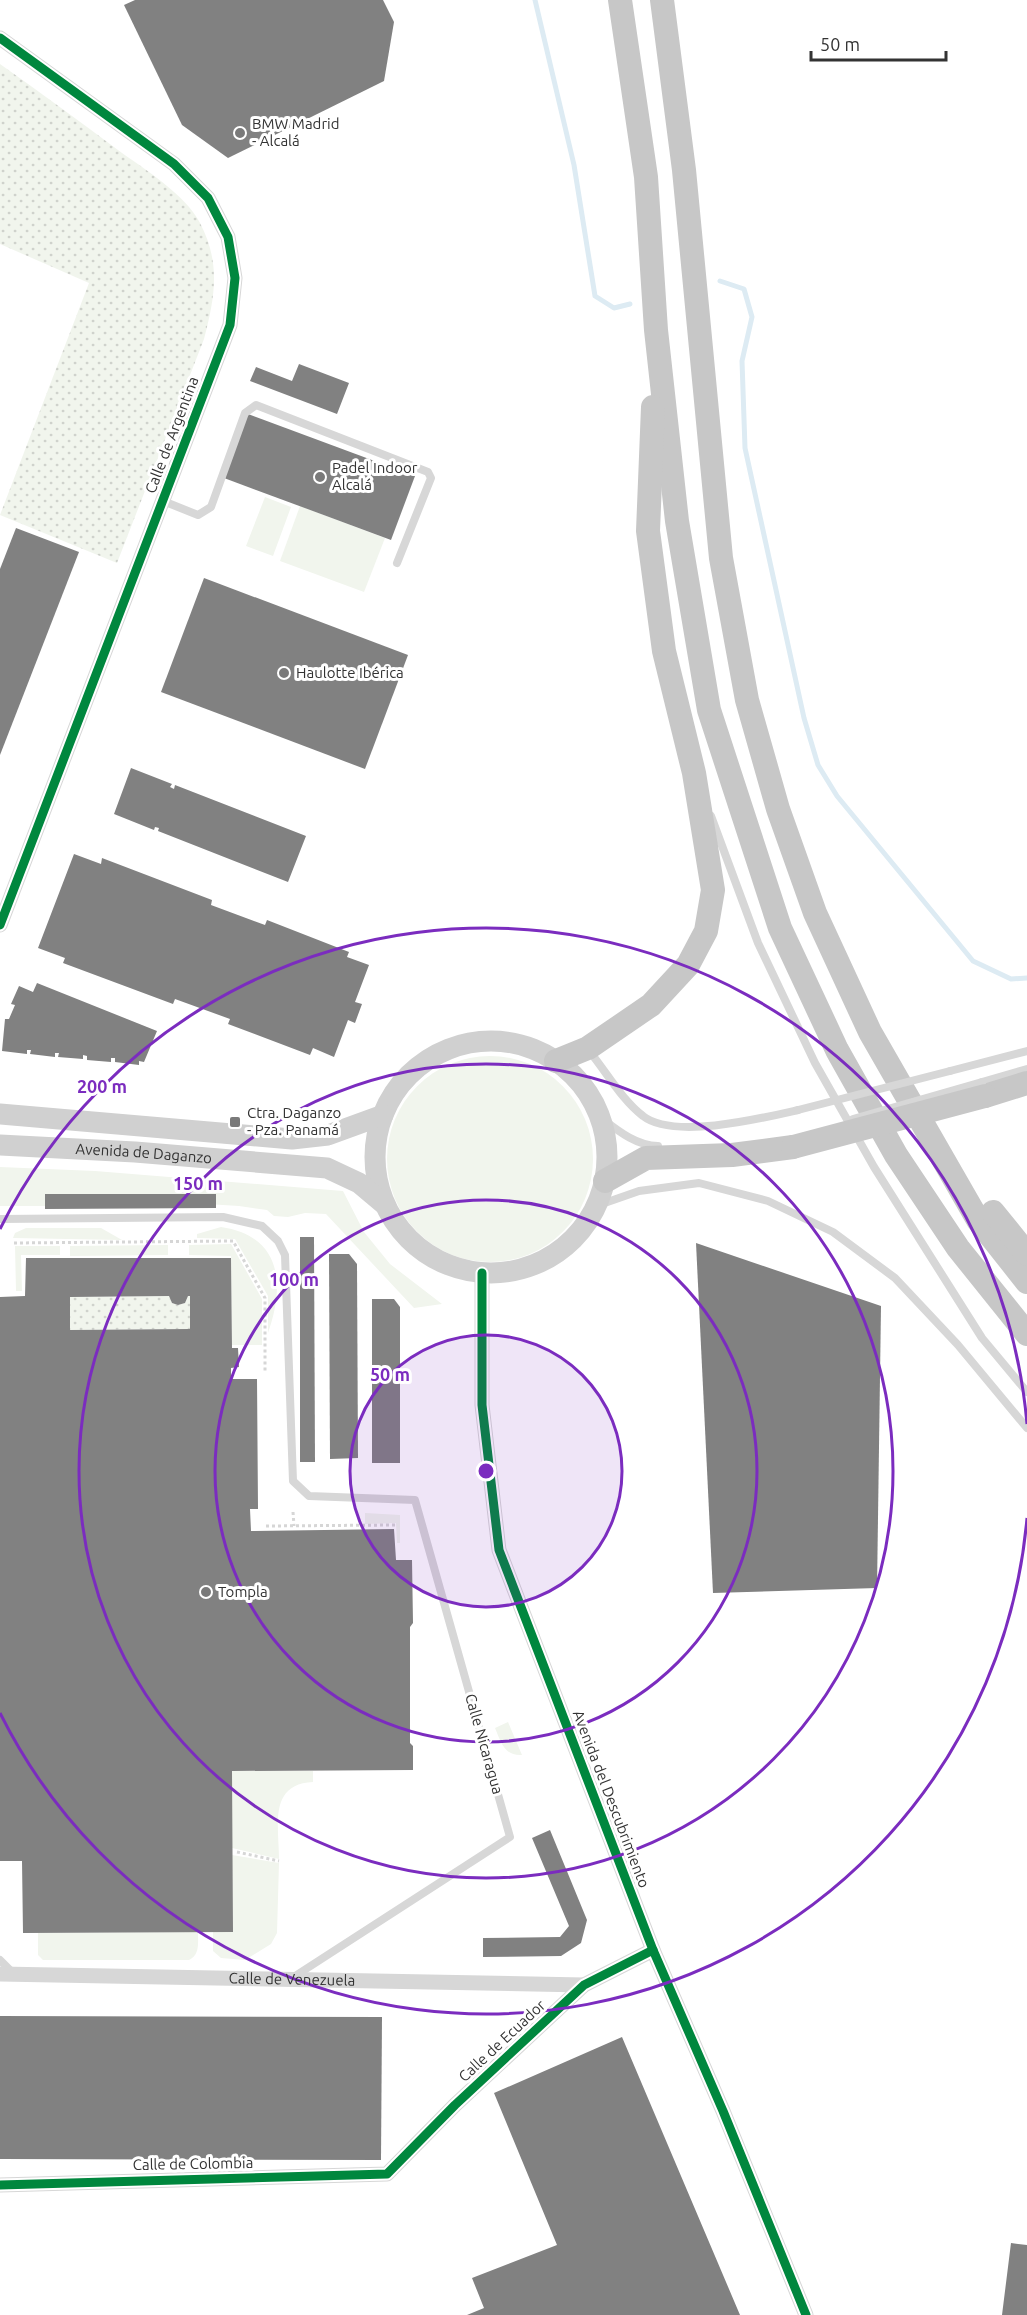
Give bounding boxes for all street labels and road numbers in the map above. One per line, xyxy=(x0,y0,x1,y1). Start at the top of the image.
street label: Calle de Argentina xyxy=(141,374,202,496)
street label: Avenida de Daganzo xyxy=(75,1140,213,1166)
street label: Calle Nicaragua xyxy=(462,1692,507,1796)
street label: Avenida del Descubrimiento xyxy=(570,1708,653,1890)
street label: Calle de Venezuela xyxy=(228,1969,355,1989)
street label: Calle de Ecuador xyxy=(455,1996,549,2085)
street label: Calle de Colombia xyxy=(132,2154,253,2173)

